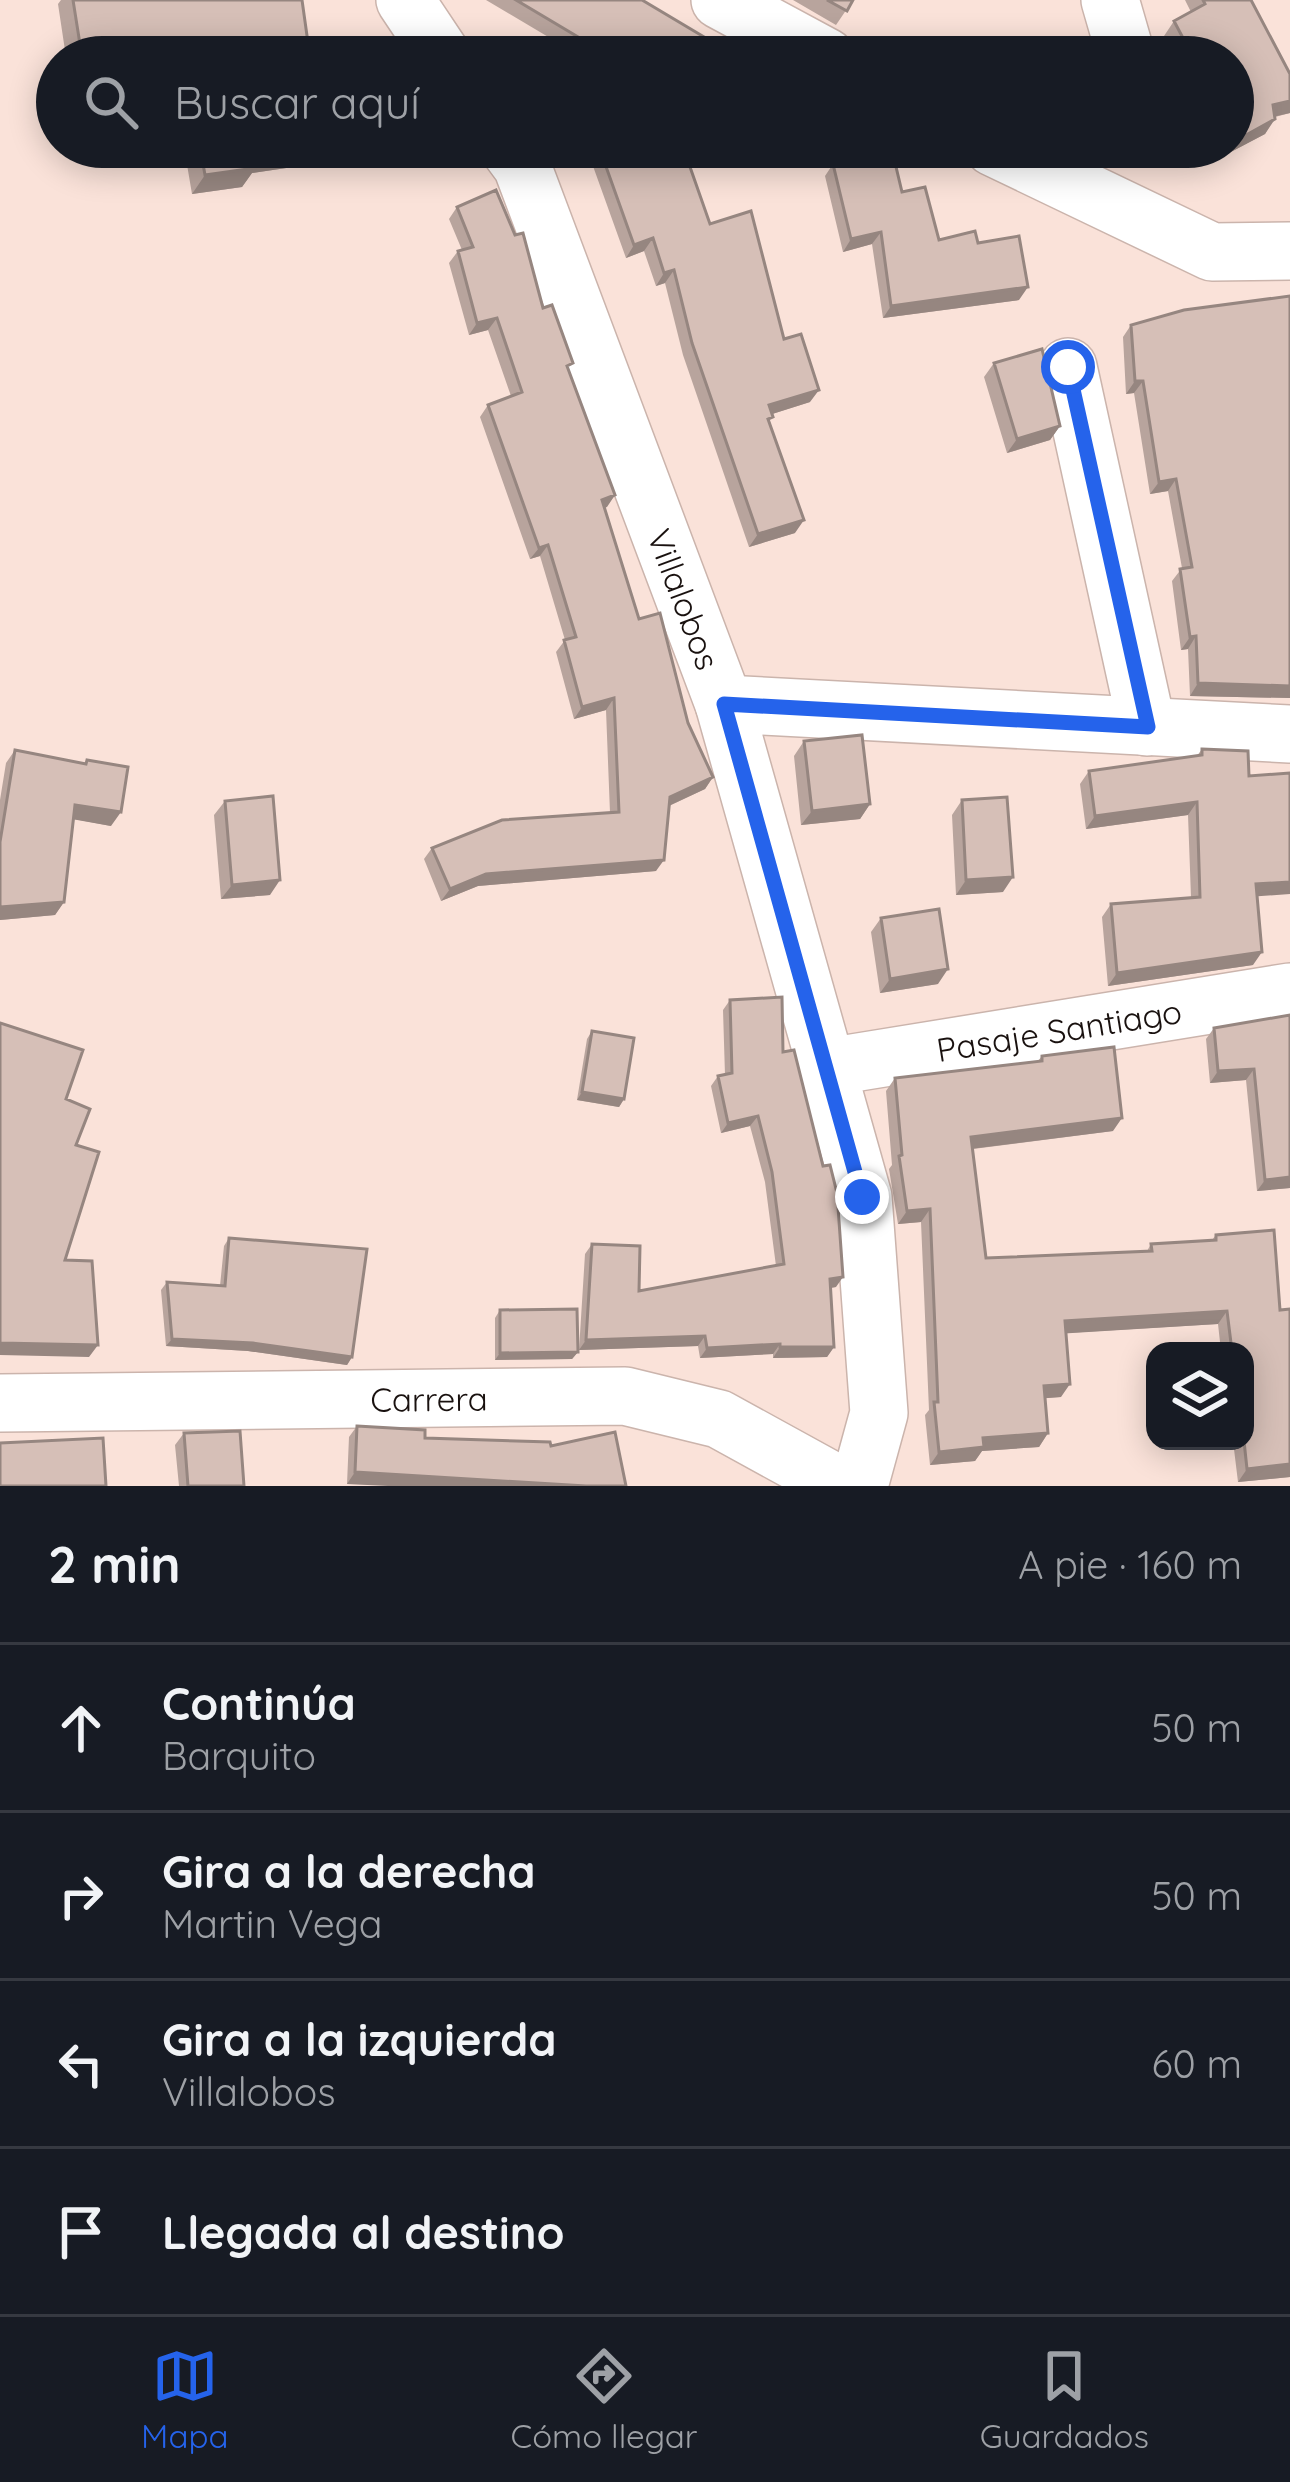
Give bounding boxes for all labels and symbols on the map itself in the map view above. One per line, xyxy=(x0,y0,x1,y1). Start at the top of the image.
route start xyxy=(1041,340,1095,394)
street label: Villalobos xyxy=(640,523,730,675)
street label: Pasaje Santiago xyxy=(933,989,1184,1070)
route end xyxy=(835,1170,889,1224)
street label: Carrera xyxy=(370,1377,488,1419)

